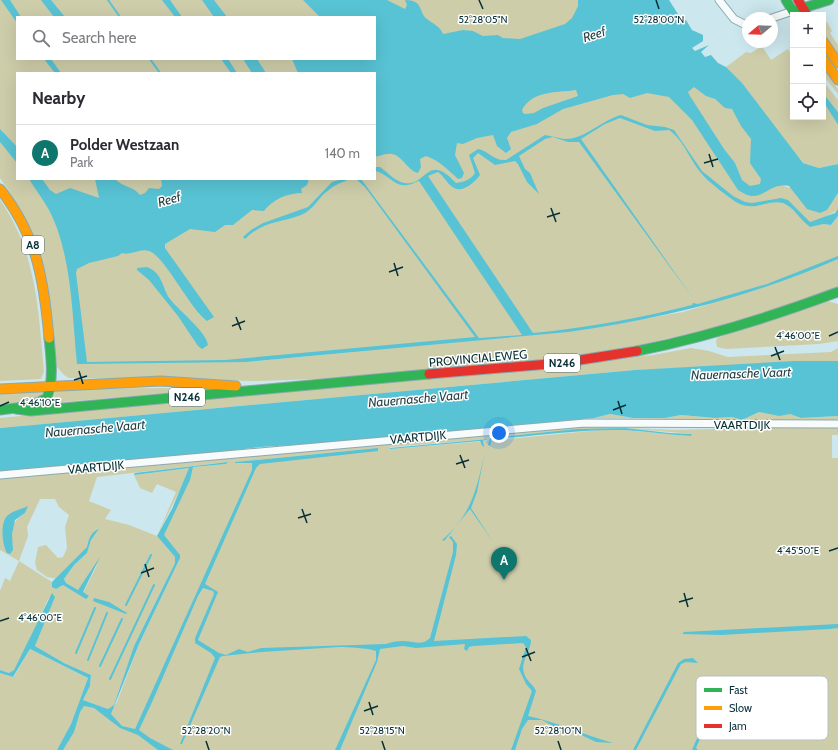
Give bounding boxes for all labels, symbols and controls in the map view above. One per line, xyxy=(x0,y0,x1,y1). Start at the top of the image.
north arrow xyxy=(742,12,778,48)
map controls xyxy=(790,12,826,120)
button: + xyxy=(790,12,826,48)
text: 52°28'05"N xyxy=(458,13,508,26)
text: 52°28'00"N xyxy=(634,13,684,26)
search box xyxy=(16,16,376,60)
water label: Reef xyxy=(581,23,608,45)
icon: search xyxy=(30,27,52,49)
text: Search here xyxy=(62,29,137,47)
button: − xyxy=(790,48,826,84)
button: locate xyxy=(790,84,826,120)
text: Nearby xyxy=(32,88,85,108)
text: Polder Westzaan xyxy=(70,136,179,154)
text: A xyxy=(41,145,49,161)
text: 140 m xyxy=(325,145,360,161)
text: Park xyxy=(70,154,93,170)
water label: Reef xyxy=(156,188,183,210)
road number: A8 xyxy=(22,236,44,254)
text: 4°46'00"E xyxy=(776,329,821,342)
street label: PROVINCIALEWEG xyxy=(428,346,528,370)
road number: N246 xyxy=(544,354,580,372)
water label: Nauernasche Vaart xyxy=(691,363,792,383)
water label: Nauernasche Vaart xyxy=(367,386,470,410)
road number: N246 xyxy=(169,388,205,406)
text: 4°46'10"E xyxy=(20,396,61,409)
water label: Nauernasche Vaart xyxy=(44,416,147,440)
street label: VAARTDIJK xyxy=(714,417,771,432)
your location xyxy=(489,423,509,443)
street label: VAARTDIJK xyxy=(389,427,447,447)
street label: VAARTDIJK xyxy=(67,457,125,477)
text: 4°45'50"E xyxy=(777,544,820,557)
pin: A xyxy=(491,547,517,580)
text: 4°46'00"E xyxy=(18,611,63,624)
legend xyxy=(696,676,828,740)
text: Fast xyxy=(729,683,748,697)
text: Slow xyxy=(729,701,752,715)
text: Jam xyxy=(728,719,747,733)
text: 52°28'20"N xyxy=(181,724,231,737)
text: 52°28'15"N xyxy=(359,724,405,737)
text: 52°28'10"N xyxy=(534,724,582,737)

